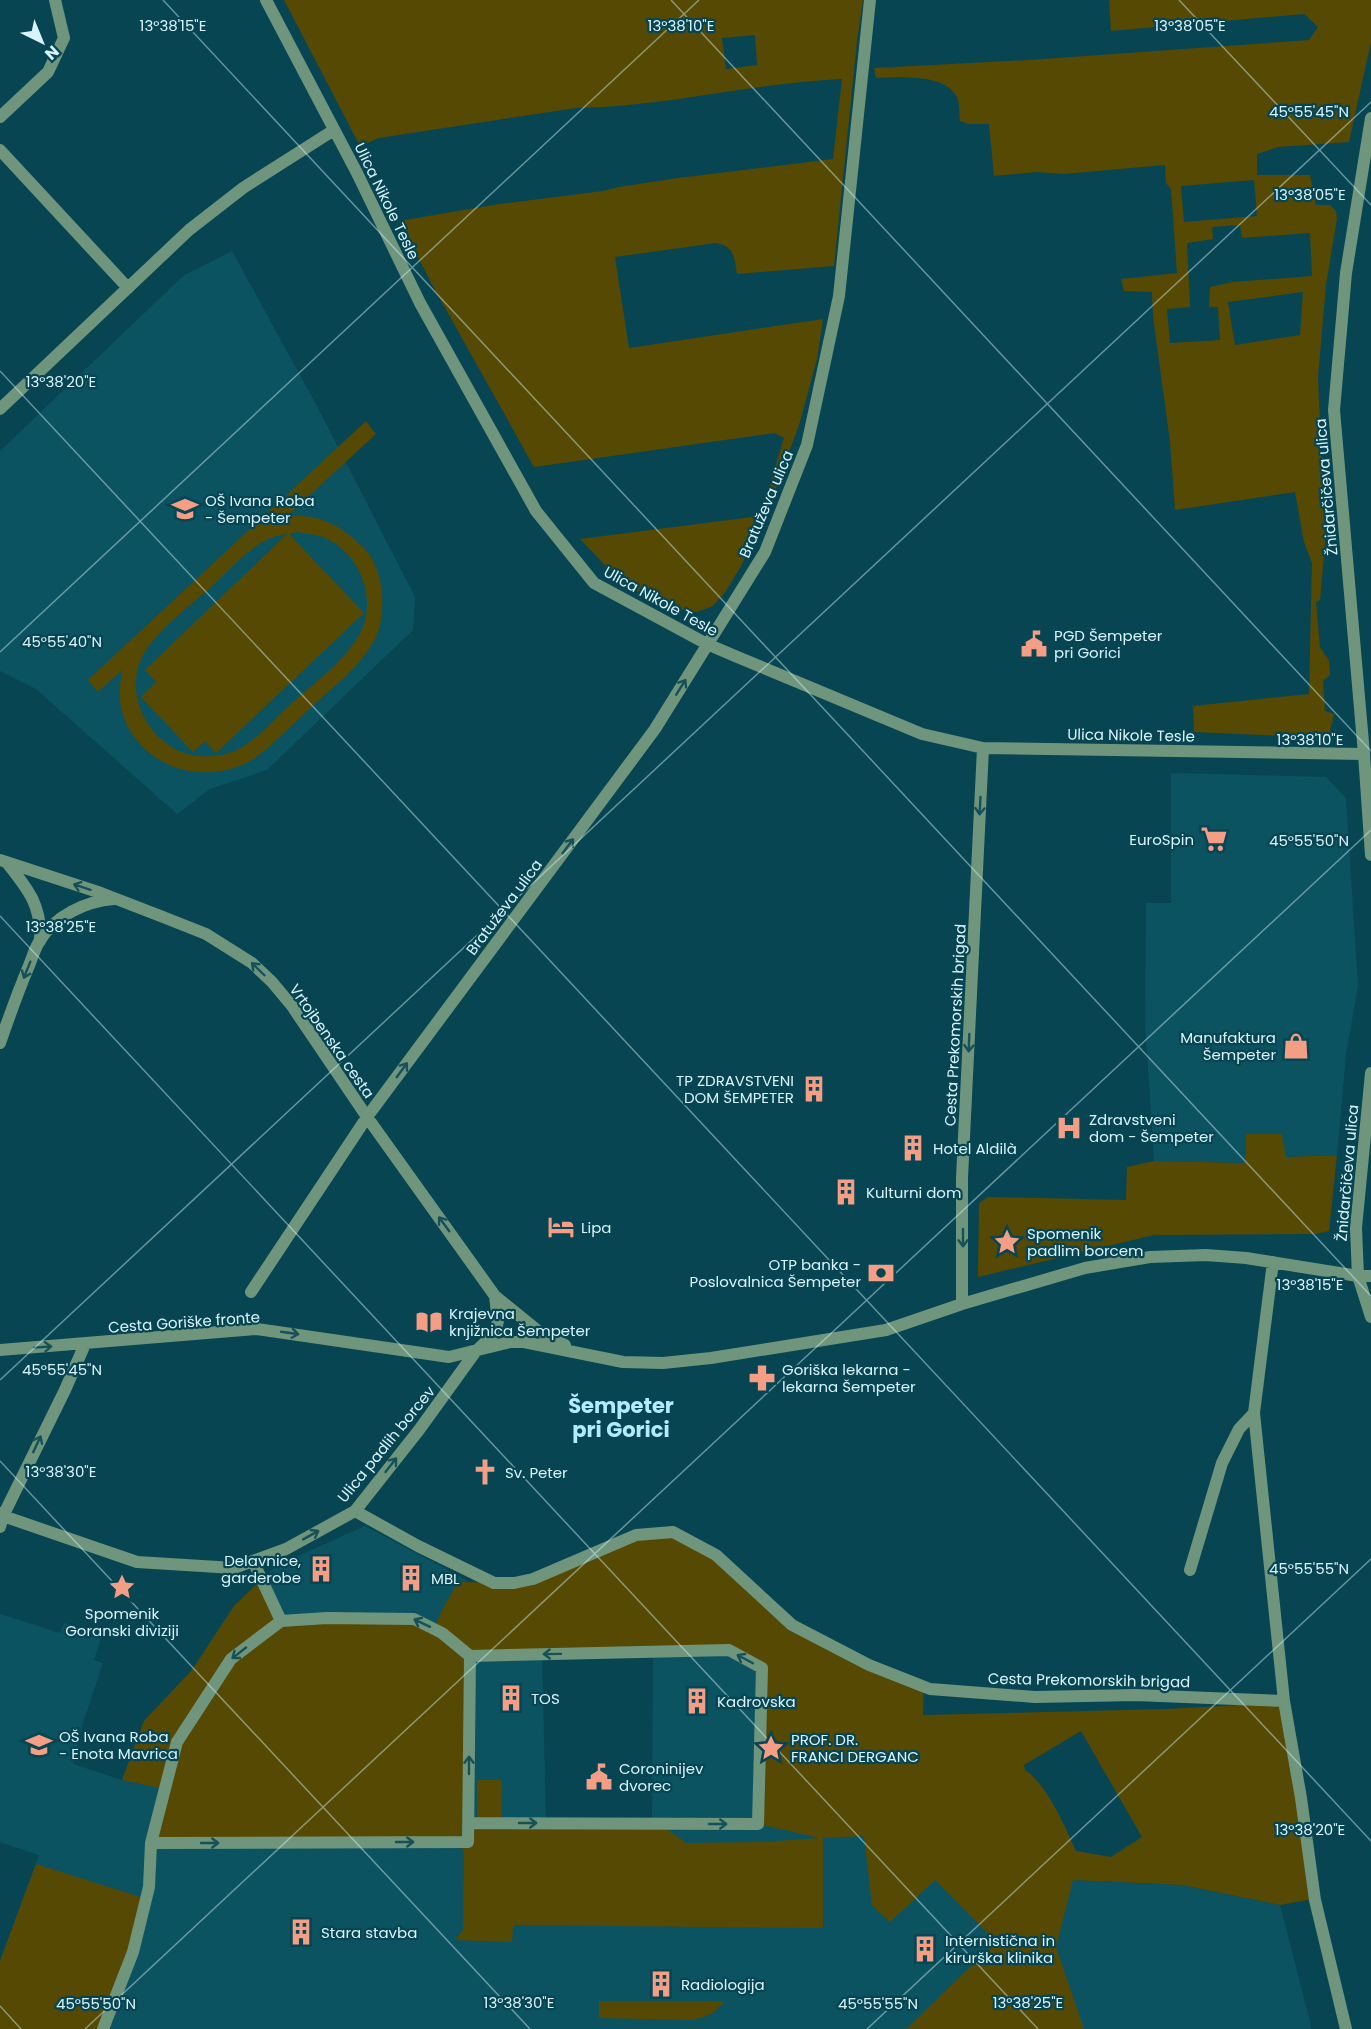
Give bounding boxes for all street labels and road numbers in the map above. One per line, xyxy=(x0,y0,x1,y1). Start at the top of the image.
street label: Ulica Nikole Tesle xyxy=(350,139,424,263)
street label: Žnidarčičeva ulica xyxy=(1310,418,1342,556)
street label: Bratuževa ulica xyxy=(734,447,798,561)
street label: Ulica Nikole Tesle xyxy=(600,561,722,641)
street label: Ulica Nikole Tesle xyxy=(1067,723,1195,747)
street label: Bratuževa ulica xyxy=(461,855,547,959)
street label: Cesta Prekomorskih brigad xyxy=(939,923,971,1127)
street label: Vrtojbenska cesta xyxy=(285,980,379,1102)
street label: Žnidarčičeva ulica xyxy=(1331,1104,1363,1242)
street label: Cesta Goriške fronte xyxy=(107,1306,261,1338)
street label: Ulica padlih borcev xyxy=(332,1381,440,1507)
street label: Cesta Prekomorskih brigad xyxy=(988,1668,1190,1692)

